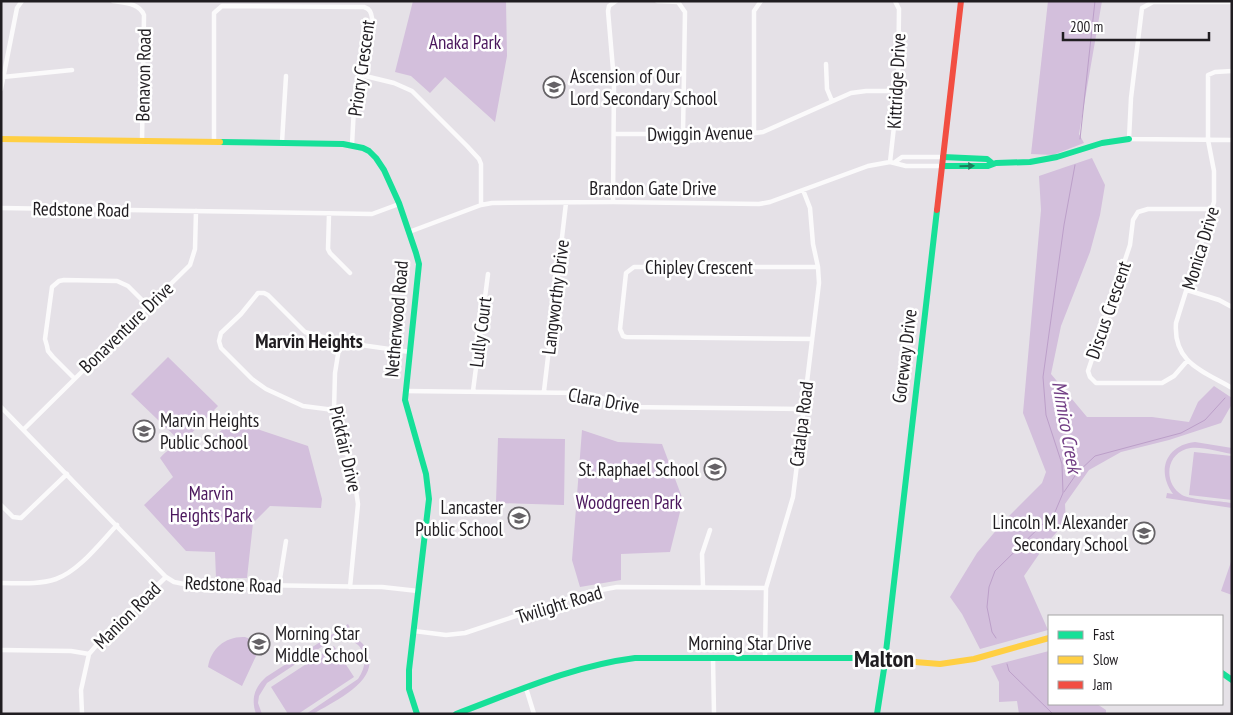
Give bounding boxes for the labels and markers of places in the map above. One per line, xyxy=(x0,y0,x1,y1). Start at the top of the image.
place label: Ascension of Our Lord Secondary School xyxy=(570,64,718,110)
school or university icon: Ascension of Our Lord Secondary School xyxy=(542,75,566,99)
place label: Marvin Heights Public School xyxy=(160,408,259,454)
school or university icon: Marvin Heights Public School xyxy=(132,419,156,443)
place label: St. Raphael School xyxy=(578,457,700,481)
school or university icon: St. Raphael School xyxy=(703,457,727,481)
place label: Lancaster Public School xyxy=(415,495,504,541)
school or university icon: Lancaster Public School xyxy=(507,506,531,530)
place label: Lincoln M. Alexander Secondary School xyxy=(992,510,1129,556)
school or university icon: Lincoln M. Alexander Secondary School xyxy=(1132,521,1156,545)
place label: Morning Star Middle School xyxy=(275,621,369,667)
school or university icon: Morning Star Middle School xyxy=(247,632,271,656)

